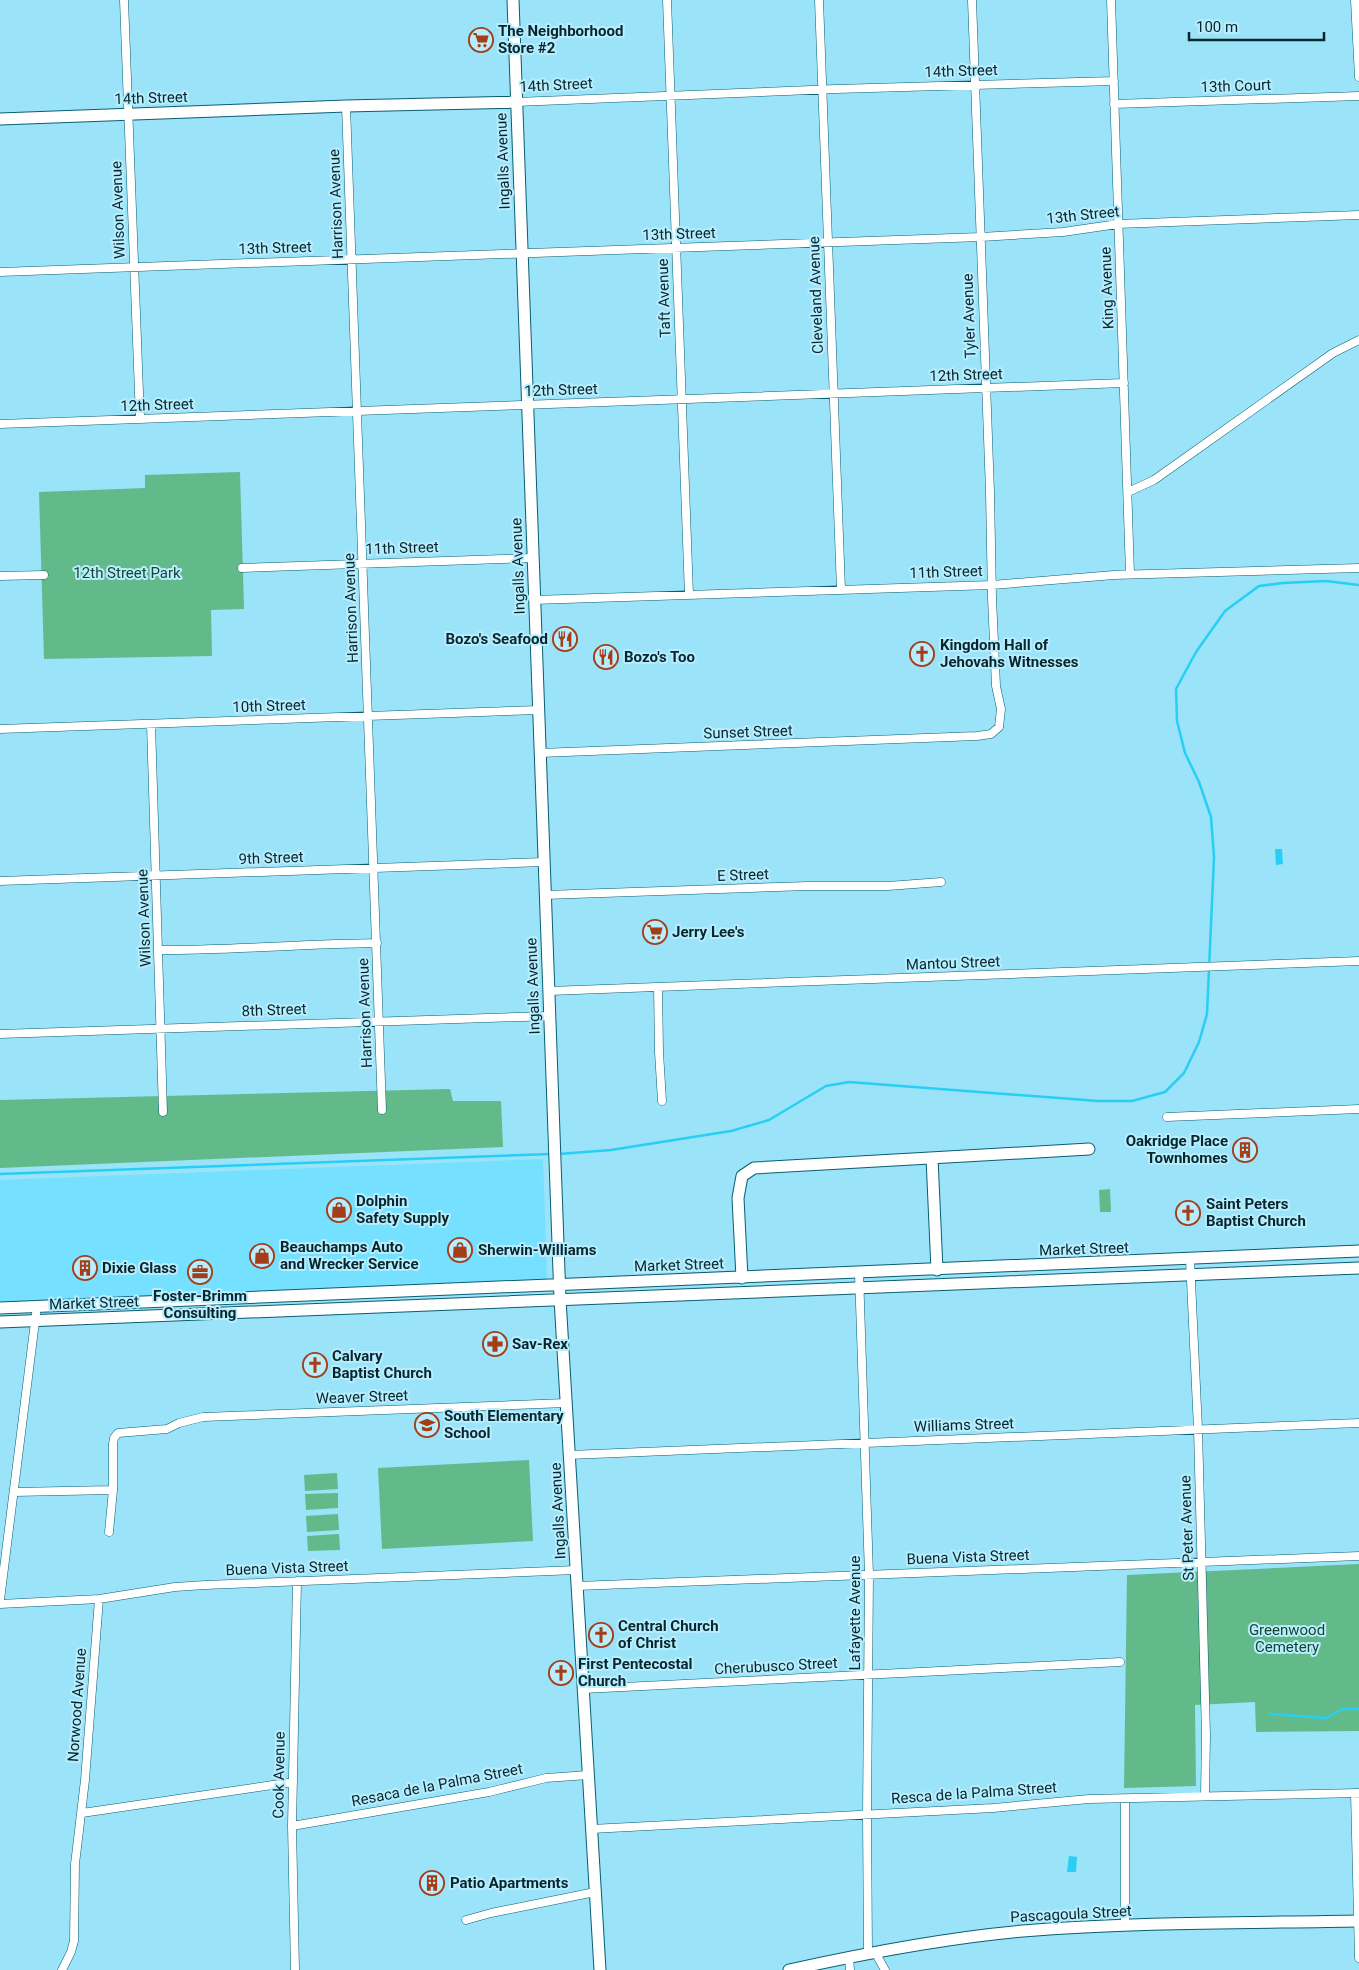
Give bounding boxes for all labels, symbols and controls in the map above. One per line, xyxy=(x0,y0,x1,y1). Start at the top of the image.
scale bar xyxy=(1189,10,1324,42)
text: 100 m xyxy=(1196,18,1238,36)
place label: The Neighborhood Store #2 xyxy=(498,22,623,57)
supermarket icon: The Neighborhood Store #2 xyxy=(468,27,494,53)
street label: 14th Street xyxy=(924,61,998,81)
street label: 14th Street xyxy=(519,74,593,96)
street label: 13th Court xyxy=(1200,76,1272,96)
street label: 14th Street xyxy=(114,88,188,108)
street label: Ingalls Avenue xyxy=(492,112,514,210)
street label: Harrison Avenue xyxy=(325,149,347,259)
street label: Wilson Avenue xyxy=(107,161,129,259)
street label: 13th Street xyxy=(1046,202,1120,228)
street label: 13th Street xyxy=(642,224,716,244)
street label: Cleveland Avenue xyxy=(805,236,827,354)
street label: 13th Street xyxy=(238,238,312,258)
street label: King Avenue xyxy=(1097,246,1117,330)
street label: Taft Avenue xyxy=(654,258,674,338)
street label: Tyler Avenue xyxy=(959,273,979,359)
street label: 12th Street xyxy=(929,365,1003,385)
street label: 12th Street xyxy=(524,380,598,400)
street label: 12th Street xyxy=(120,395,194,415)
street label: Ingalls Avenue xyxy=(507,517,529,615)
street label: 11th Street xyxy=(365,538,439,558)
street label: Harrison Avenue xyxy=(340,553,362,663)
street label: 11th Street xyxy=(909,562,983,582)
park label: 12th Street Park xyxy=(73,564,181,582)
restaurant icon: Bozo's Seafood xyxy=(552,626,578,652)
place label: Bozo's Seafood xyxy=(446,630,548,648)
place label: Kingdom Hall of Jehovahs Witnesses xyxy=(940,636,1079,671)
church icon: Kingdom Hall of Jehovahs Witnesses xyxy=(909,641,935,667)
restaurant icon: Bozo's Too xyxy=(593,644,619,670)
place label: Bozo's Too xyxy=(624,648,695,666)
street label: 10th Street xyxy=(232,696,306,716)
street label: Sunset Street xyxy=(703,721,793,743)
street label: 9th Street xyxy=(238,848,304,868)
street label: E Street xyxy=(717,865,769,885)
street label: Wilson Avenue xyxy=(133,869,155,967)
supermarket icon: Jerry Lee's xyxy=(642,919,668,945)
place label: Jerry Lee's xyxy=(672,923,745,941)
street label: Ingalls Avenue xyxy=(522,937,544,1035)
street label: Mantou Street xyxy=(906,952,1001,974)
street label: Harrison Avenue xyxy=(354,958,376,1068)
street label: 8th Street xyxy=(241,1000,307,1020)
place label: Oakridge Place Townhomes xyxy=(1126,1132,1228,1167)
building icon: Oakridge Place Townhomes xyxy=(1232,1137,1258,1163)
place label: Dolphin Safety Supply xyxy=(356,1192,449,1227)
place label: Saint Peters Baptist Church xyxy=(1206,1195,1306,1230)
shop icon: Dolphin Safety Supply xyxy=(326,1197,352,1223)
church icon: Saint Peters Baptist Church xyxy=(1175,1200,1201,1226)
shop icon: Sherwin-Williams xyxy=(447,1237,473,1263)
place label: Beauchamps Auto and Wrecker Service xyxy=(280,1238,418,1273)
street label: Market Street xyxy=(1039,1238,1129,1260)
place label: Sherwin-Williams xyxy=(478,1241,597,1259)
shop icon: Beauchamps Auto and Wrecker Service xyxy=(249,1243,275,1269)
street label: Market Street xyxy=(634,1254,724,1276)
building icon: Dixie Glass xyxy=(72,1255,98,1281)
place label: Dixie Glass xyxy=(102,1259,177,1277)
office icon: Foster-Brimm Consulting xyxy=(187,1259,213,1285)
place label: Foster-Brimm Consulting xyxy=(153,1287,247,1322)
street label: Market Street xyxy=(49,1292,139,1314)
pharmacy icon: Sav-Rex xyxy=(482,1331,508,1357)
place label: Sav-Rex xyxy=(512,1335,568,1353)
place label: Calvary Baptist Church xyxy=(332,1347,432,1382)
church icon: Calvary Baptist Church xyxy=(302,1352,328,1378)
street label: Weaver Street xyxy=(315,1386,409,1408)
place label: South Elementary School xyxy=(444,1407,564,1442)
school or university icon: South Elementary School xyxy=(414,1412,440,1438)
street label: Williams Street xyxy=(914,1414,1014,1436)
street label: Ingalls Avenue xyxy=(546,1462,570,1560)
street label: St Peter Avenue xyxy=(1176,1475,1198,1581)
street label: Buena Vista Street xyxy=(906,1546,1030,1568)
street label: Lafayette Avenue xyxy=(846,1555,864,1671)
street label: Buena Vista Street xyxy=(225,1557,349,1579)
place label: Central Church of Christ xyxy=(618,1617,719,1652)
park label: Greenwood Cemetery xyxy=(1249,1621,1325,1656)
church icon: Central Church of Christ xyxy=(588,1622,614,1648)
street label: Norwood Avenue xyxy=(64,1647,90,1763)
street label: Cherubusco Street xyxy=(714,1654,838,1678)
place label: First Pentecostal Church xyxy=(578,1655,693,1690)
church icon: First Pentecostal Church xyxy=(548,1660,574,1686)
street label: Cook Avenue xyxy=(269,1731,289,1819)
street label: Resaca de la Palma Street xyxy=(350,1760,524,1810)
street label: Resca de la Palma Street xyxy=(891,1778,1058,1808)
building icon: Patio Apartments xyxy=(419,1870,445,1896)
place label: Patio Apartments xyxy=(450,1874,569,1892)
street label: Pascagoula Street xyxy=(1010,1902,1132,1926)

